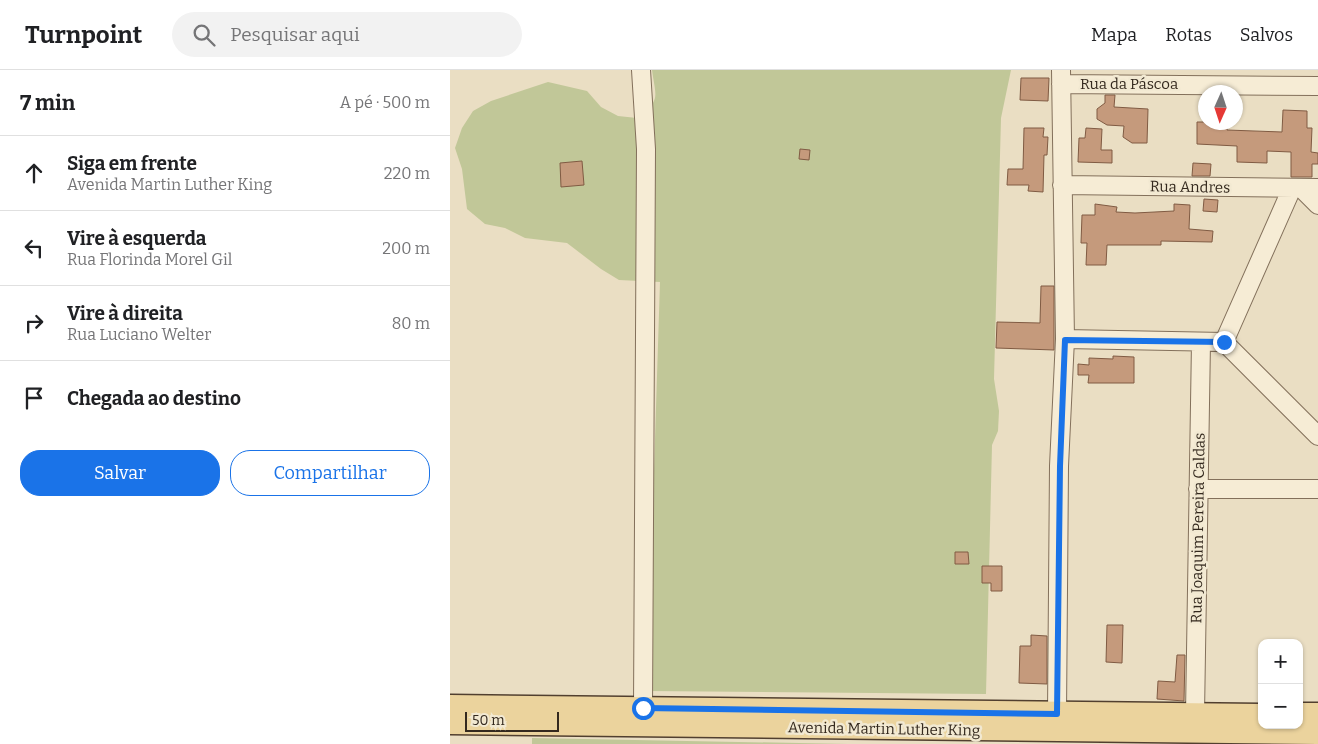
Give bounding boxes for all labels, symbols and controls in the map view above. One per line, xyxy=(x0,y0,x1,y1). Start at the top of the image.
search box xyxy=(172,12,522,57)
text: Turnpoint xyxy=(25,21,142,49)
icon: search xyxy=(190,21,218,49)
text: Pesquisar aqui xyxy=(230,23,360,46)
text: Mapa xyxy=(1091,24,1137,46)
text: Rotas xyxy=(1165,24,1212,46)
text: Salvos xyxy=(1240,24,1293,46)
street label: Rua da Páscoa xyxy=(1080,75,1178,93)
north arrow xyxy=(1198,85,1243,130)
text: 7 min xyxy=(20,90,75,116)
text: A pé · 500 m xyxy=(340,93,430,112)
text: Siga em frente xyxy=(67,152,197,175)
icon: ahead xyxy=(20,159,48,187)
text: 220 m xyxy=(384,164,430,183)
text: Avenida Martin Luther King xyxy=(67,175,272,194)
street label: Rua Andres xyxy=(1150,177,1230,197)
text: Vire à esquerda xyxy=(67,227,206,250)
icon: left xyxy=(20,234,48,262)
text: 200 m xyxy=(382,239,430,258)
text: Rua Florinda Morel Gil xyxy=(67,250,232,269)
text: Vire à direita xyxy=(67,302,183,325)
icon: right xyxy=(20,309,48,337)
text: 80 m xyxy=(392,314,430,333)
text: Rua Luciano Welter xyxy=(67,325,211,344)
route end xyxy=(1213,331,1236,354)
icon: arrive xyxy=(20,384,48,412)
text: Chegada ao destino xyxy=(67,387,241,410)
street label: Rua Joaquim Pereira Caldas xyxy=(1187,433,1209,623)
button: Salvar xyxy=(20,450,220,496)
button: Compartilhar xyxy=(230,450,430,496)
map controls xyxy=(1258,639,1303,729)
button: + xyxy=(1258,639,1303,684)
button: − xyxy=(1258,684,1303,729)
route start xyxy=(632,697,655,720)
scale bar xyxy=(465,709,559,732)
text: 50 m xyxy=(472,712,505,729)
street label: Avenida Martin Luther King xyxy=(788,718,980,740)

